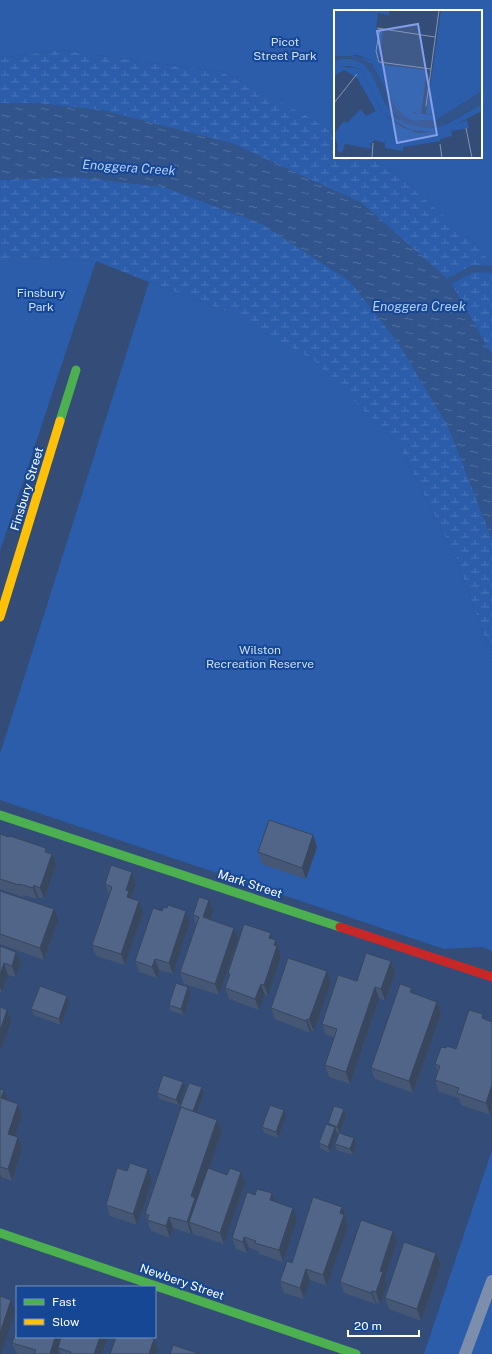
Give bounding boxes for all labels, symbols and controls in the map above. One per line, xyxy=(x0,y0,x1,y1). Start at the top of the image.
inset map xyxy=(334,10,482,158)
park label: Picot Street Park xyxy=(253,35,317,63)
water label: Enoggera Creek xyxy=(82,157,176,178)
park label: Finsbury Park xyxy=(17,286,66,314)
water label: Enoggera Creek xyxy=(372,299,466,314)
street label: Finsbury Street xyxy=(8,445,46,532)
park label: Wilston Recreation Reserve xyxy=(206,643,314,671)
street label: Mark Street xyxy=(216,867,284,901)
street label: Newbery Street xyxy=(138,1261,226,1303)
legend xyxy=(16,1286,156,1338)
text: Fast xyxy=(52,1295,77,1309)
scale bar xyxy=(348,1312,419,1338)
text: Slow xyxy=(52,1315,80,1329)
text: 20 m xyxy=(354,1319,382,1333)

